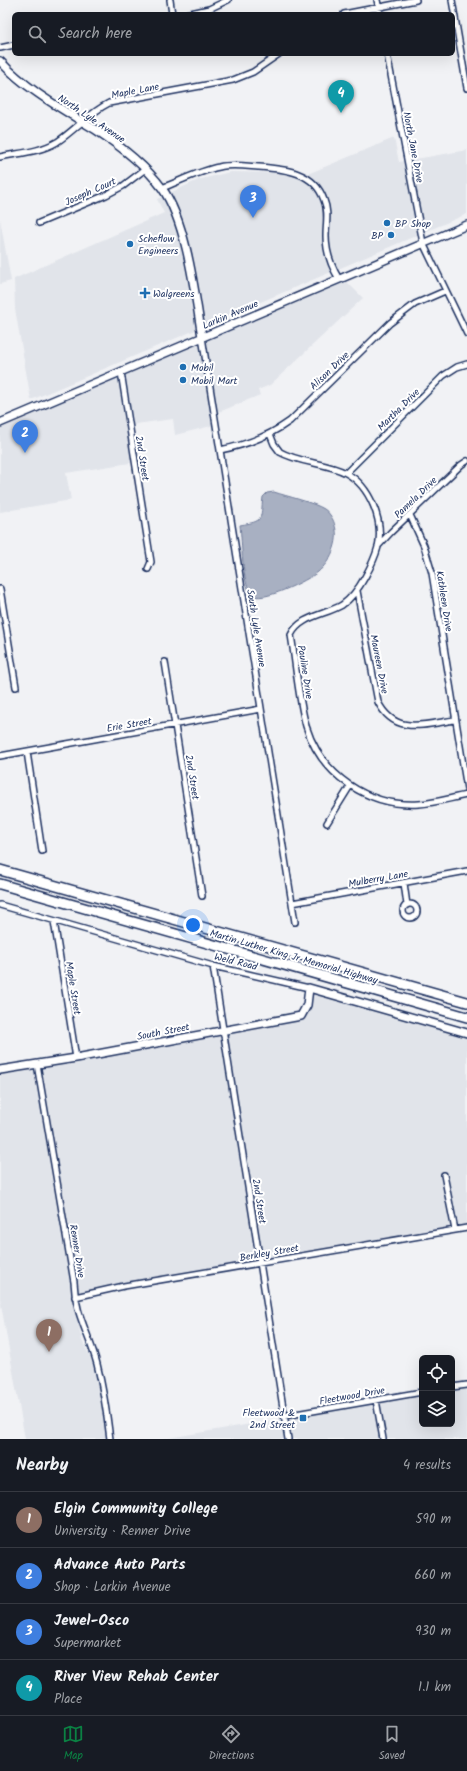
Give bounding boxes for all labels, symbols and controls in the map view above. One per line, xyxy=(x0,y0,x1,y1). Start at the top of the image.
search box xyxy=(12,12,455,56)
text: Search here xyxy=(58,22,132,46)
icon: search xyxy=(26,23,48,45)
street label: Maple Lane xyxy=(110,78,161,103)
pin: 4 xyxy=(328,80,354,113)
street label: North Lyle Avenue xyxy=(54,90,129,148)
street label: North Jane Drive xyxy=(398,110,428,185)
street label: Joseph Court xyxy=(62,173,119,210)
pin: 3 xyxy=(240,185,266,218)
place label: BP Shop xyxy=(395,216,431,232)
marker: BP Shop xyxy=(382,218,392,228)
place label: BP xyxy=(371,228,384,244)
marker: BP xyxy=(386,230,396,240)
place label: Scheflow Engineers xyxy=(138,231,179,259)
marker: Scheflow Engineers xyxy=(125,239,135,249)
place label: Walgreens xyxy=(153,286,195,302)
marker: Walgreens xyxy=(140,288,150,298)
street label: Larkin Avenue xyxy=(200,296,261,334)
street label: Alison Drive xyxy=(306,347,354,394)
place label: Mobil xyxy=(191,360,214,376)
marker: Mobil xyxy=(178,362,188,372)
place label: Mobil Mart xyxy=(191,373,237,389)
marker: Mobil Mart xyxy=(178,375,188,385)
street label: Martha Drive xyxy=(374,384,424,435)
pin: 2 xyxy=(12,420,38,453)
street label: 2nd Street xyxy=(131,434,153,482)
street label: Pamela Drive xyxy=(391,473,441,522)
street label: Kathleen Drive xyxy=(431,570,457,633)
street label: South Lyle Avenue xyxy=(242,588,270,669)
street label: Maureen Drive xyxy=(365,633,393,696)
street label: Pauline Drive xyxy=(293,644,317,701)
street label: Erie Street xyxy=(105,713,153,737)
street label: 2nd Street xyxy=(181,753,203,801)
street label: Mulberry Lane xyxy=(347,866,410,892)
your location xyxy=(183,915,203,935)
street label: Martin Luther King Jr Memorial Highway xyxy=(208,925,380,989)
street label: Weld Road xyxy=(213,949,260,975)
street label: Maple Street xyxy=(61,960,85,1016)
street label: South Street xyxy=(136,1019,191,1045)
street label: 2nd Street xyxy=(248,1177,270,1225)
street label: Renner Drive xyxy=(65,1223,89,1279)
street label: Berkley Street xyxy=(238,1240,300,1266)
pin: 1 xyxy=(36,1319,62,1352)
map controls xyxy=(419,1355,455,1427)
button: locate xyxy=(419,1355,455,1391)
street label: Fleetwood Drive xyxy=(318,1382,387,1410)
button: layers xyxy=(419,1391,455,1427)
place label: Fleetwood & 2nd Street xyxy=(243,1405,295,1433)
marker: Fleetwood & 2nd Street xyxy=(298,1413,308,1423)
text: Nearby xyxy=(16,1452,68,1479)
text: 4 results xyxy=(403,1455,451,1476)
text: Elgin Community College xyxy=(54,1497,218,1521)
text: 1 xyxy=(27,1509,31,1530)
text: 590 m xyxy=(416,1509,451,1530)
text: University · Renner Drive xyxy=(54,1521,191,1542)
text: Advance Auto Parts xyxy=(54,1553,185,1577)
text: 2 xyxy=(25,1565,33,1586)
text: 660 m xyxy=(414,1565,451,1586)
text: Shop · Larkin Avenue xyxy=(54,1577,171,1598)
text: Jewel-Osco xyxy=(54,1609,129,1633)
text: 3 xyxy=(25,1621,33,1642)
text: 930 m xyxy=(415,1621,451,1642)
text: Supermarket xyxy=(54,1633,121,1654)
text: River View Rehab Center xyxy=(54,1665,219,1689)
text: 4 xyxy=(25,1677,33,1698)
text: 1.1 km xyxy=(418,1677,451,1698)
text: Place xyxy=(54,1689,82,1710)
tab: Map xyxy=(62,1723,84,1765)
tab: Directions xyxy=(209,1723,254,1765)
tab: Saved xyxy=(379,1723,405,1765)

